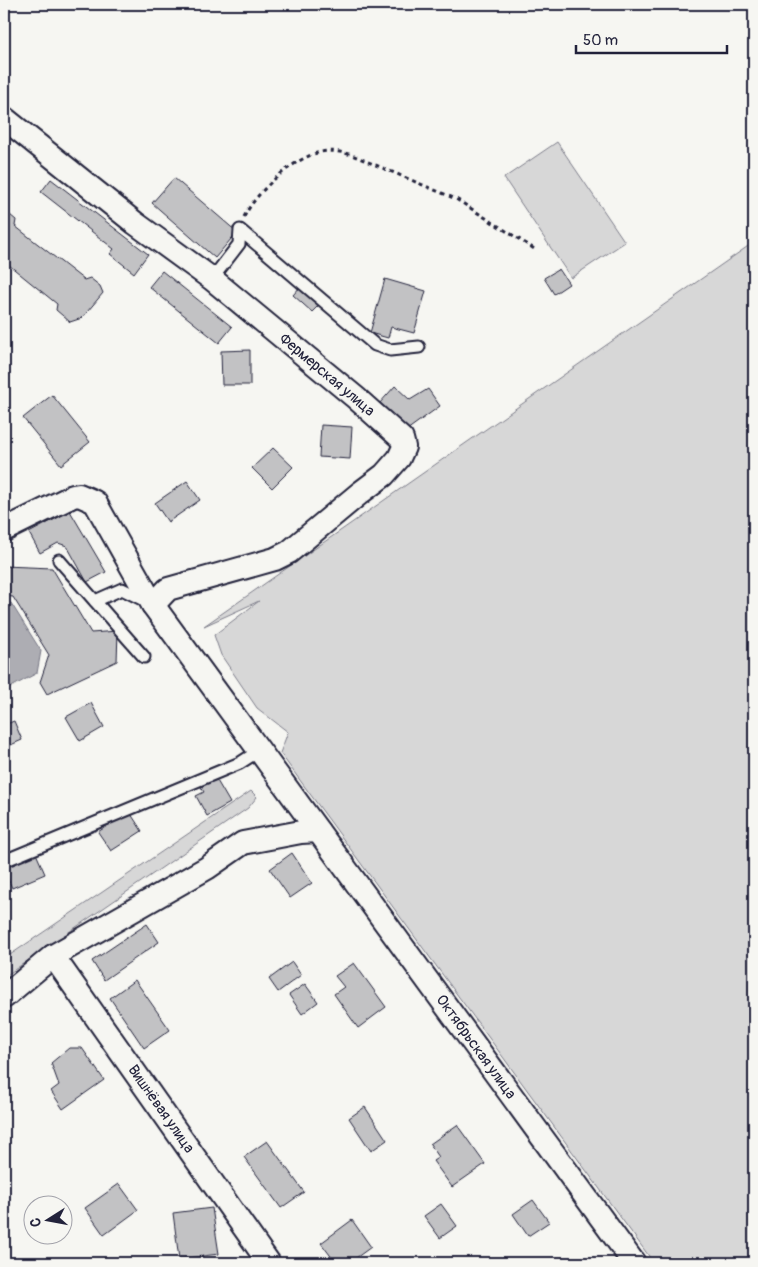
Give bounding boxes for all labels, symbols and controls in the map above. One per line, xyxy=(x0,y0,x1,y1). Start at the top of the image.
scale bar xyxy=(576,22,727,54)
text: 50 m xyxy=(583,31,618,50)
street label: Фермерская улица xyxy=(275,330,379,420)
street label: Октябрьская улица xyxy=(432,991,520,1103)
street label: Вишнёвая улица xyxy=(124,1061,198,1157)
north arrow xyxy=(22,1194,72,1244)
text: С xyxy=(26,1216,45,1228)

